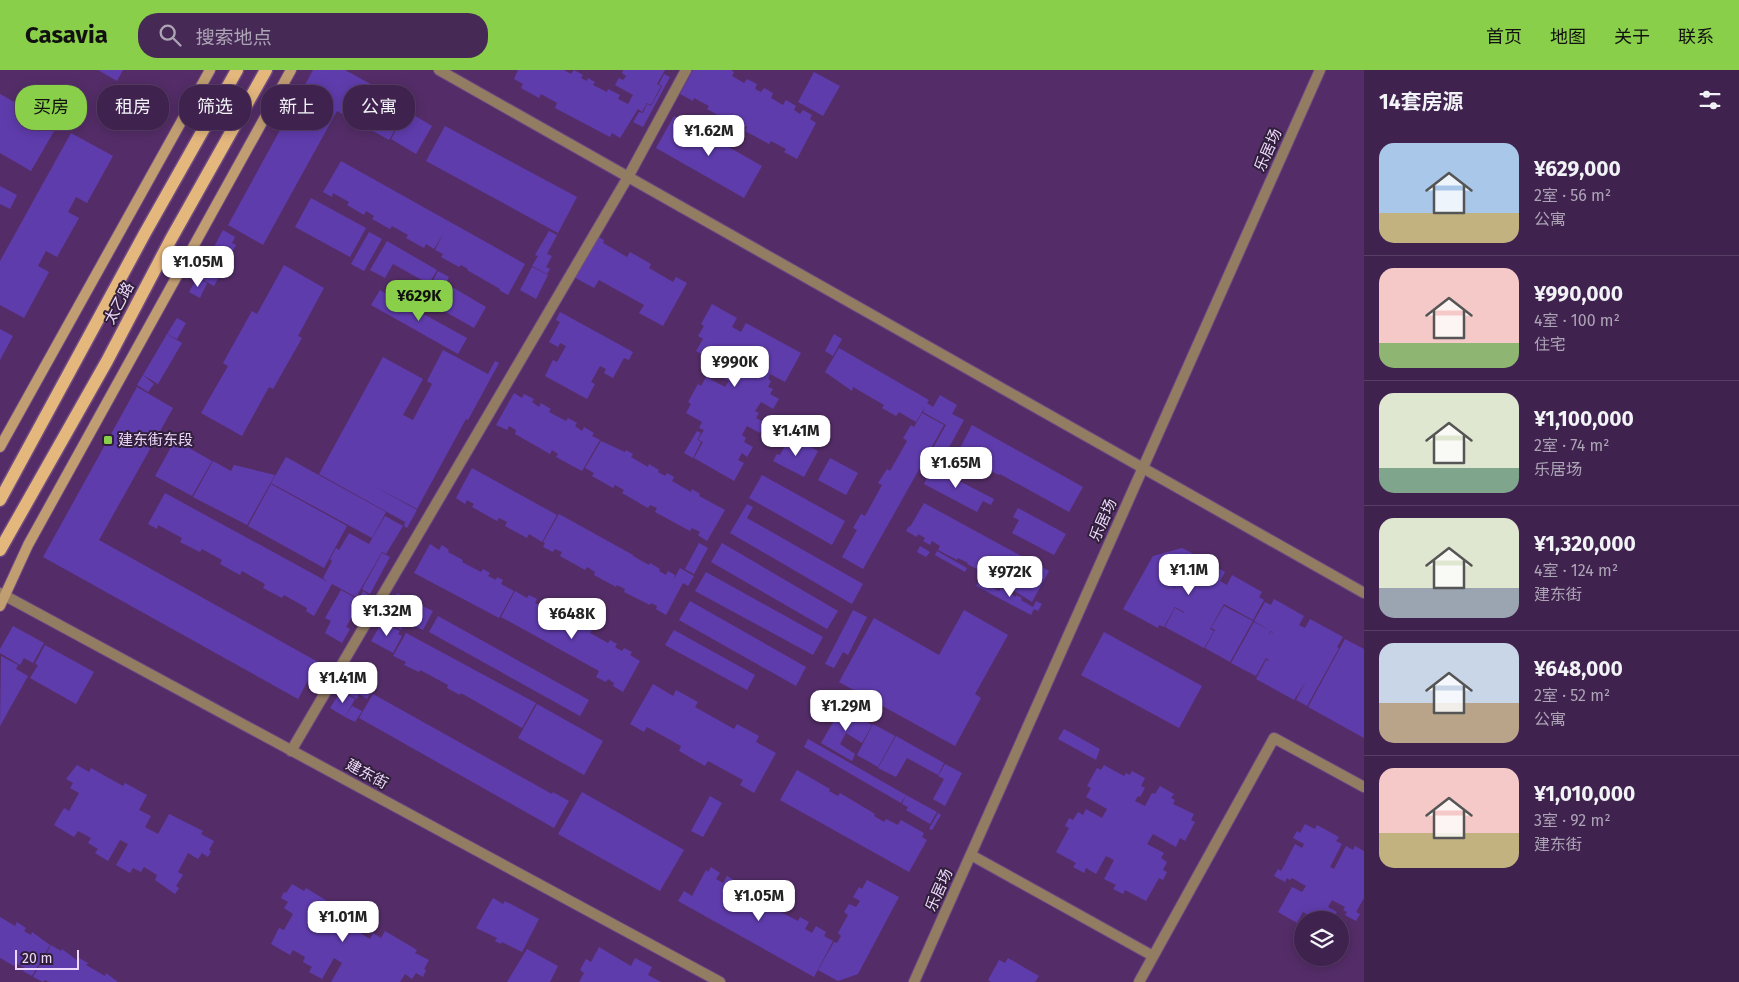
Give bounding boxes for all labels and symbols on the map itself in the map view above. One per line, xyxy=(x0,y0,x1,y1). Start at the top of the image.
pin: ¥1.62M xyxy=(668,114,750,157)
street label: 乐居场 xyxy=(1251,126,1285,174)
pin: ¥1.05M xyxy=(157,246,239,288)
street label: 太乙路 xyxy=(100,279,138,327)
pin: ¥629K xyxy=(384,280,454,322)
pin: ¥990K xyxy=(700,346,770,388)
pin: ¥1.41M xyxy=(755,414,837,457)
place label: 建东街东段 xyxy=(118,431,193,449)
marker: 建东街东段 xyxy=(102,434,114,446)
pin: ¥1.65M xyxy=(915,446,997,489)
street label: 乐居场 xyxy=(1086,496,1120,544)
pin: ¥1.1M xyxy=(1154,554,1224,596)
pin: ¥972K xyxy=(975,556,1045,598)
pin: ¥1.32M xyxy=(346,594,428,637)
pin: ¥648K xyxy=(537,598,607,640)
pin: ¥1.41M xyxy=(302,662,384,704)
pin: ¥1.29M xyxy=(805,690,887,732)
street label: 建东街 xyxy=(343,755,391,793)
street label: 乐居场 xyxy=(922,866,956,914)
pin: ¥1.05M xyxy=(718,880,800,922)
pin: ¥1.01M xyxy=(302,900,384,943)
scale bar xyxy=(15,947,79,970)

